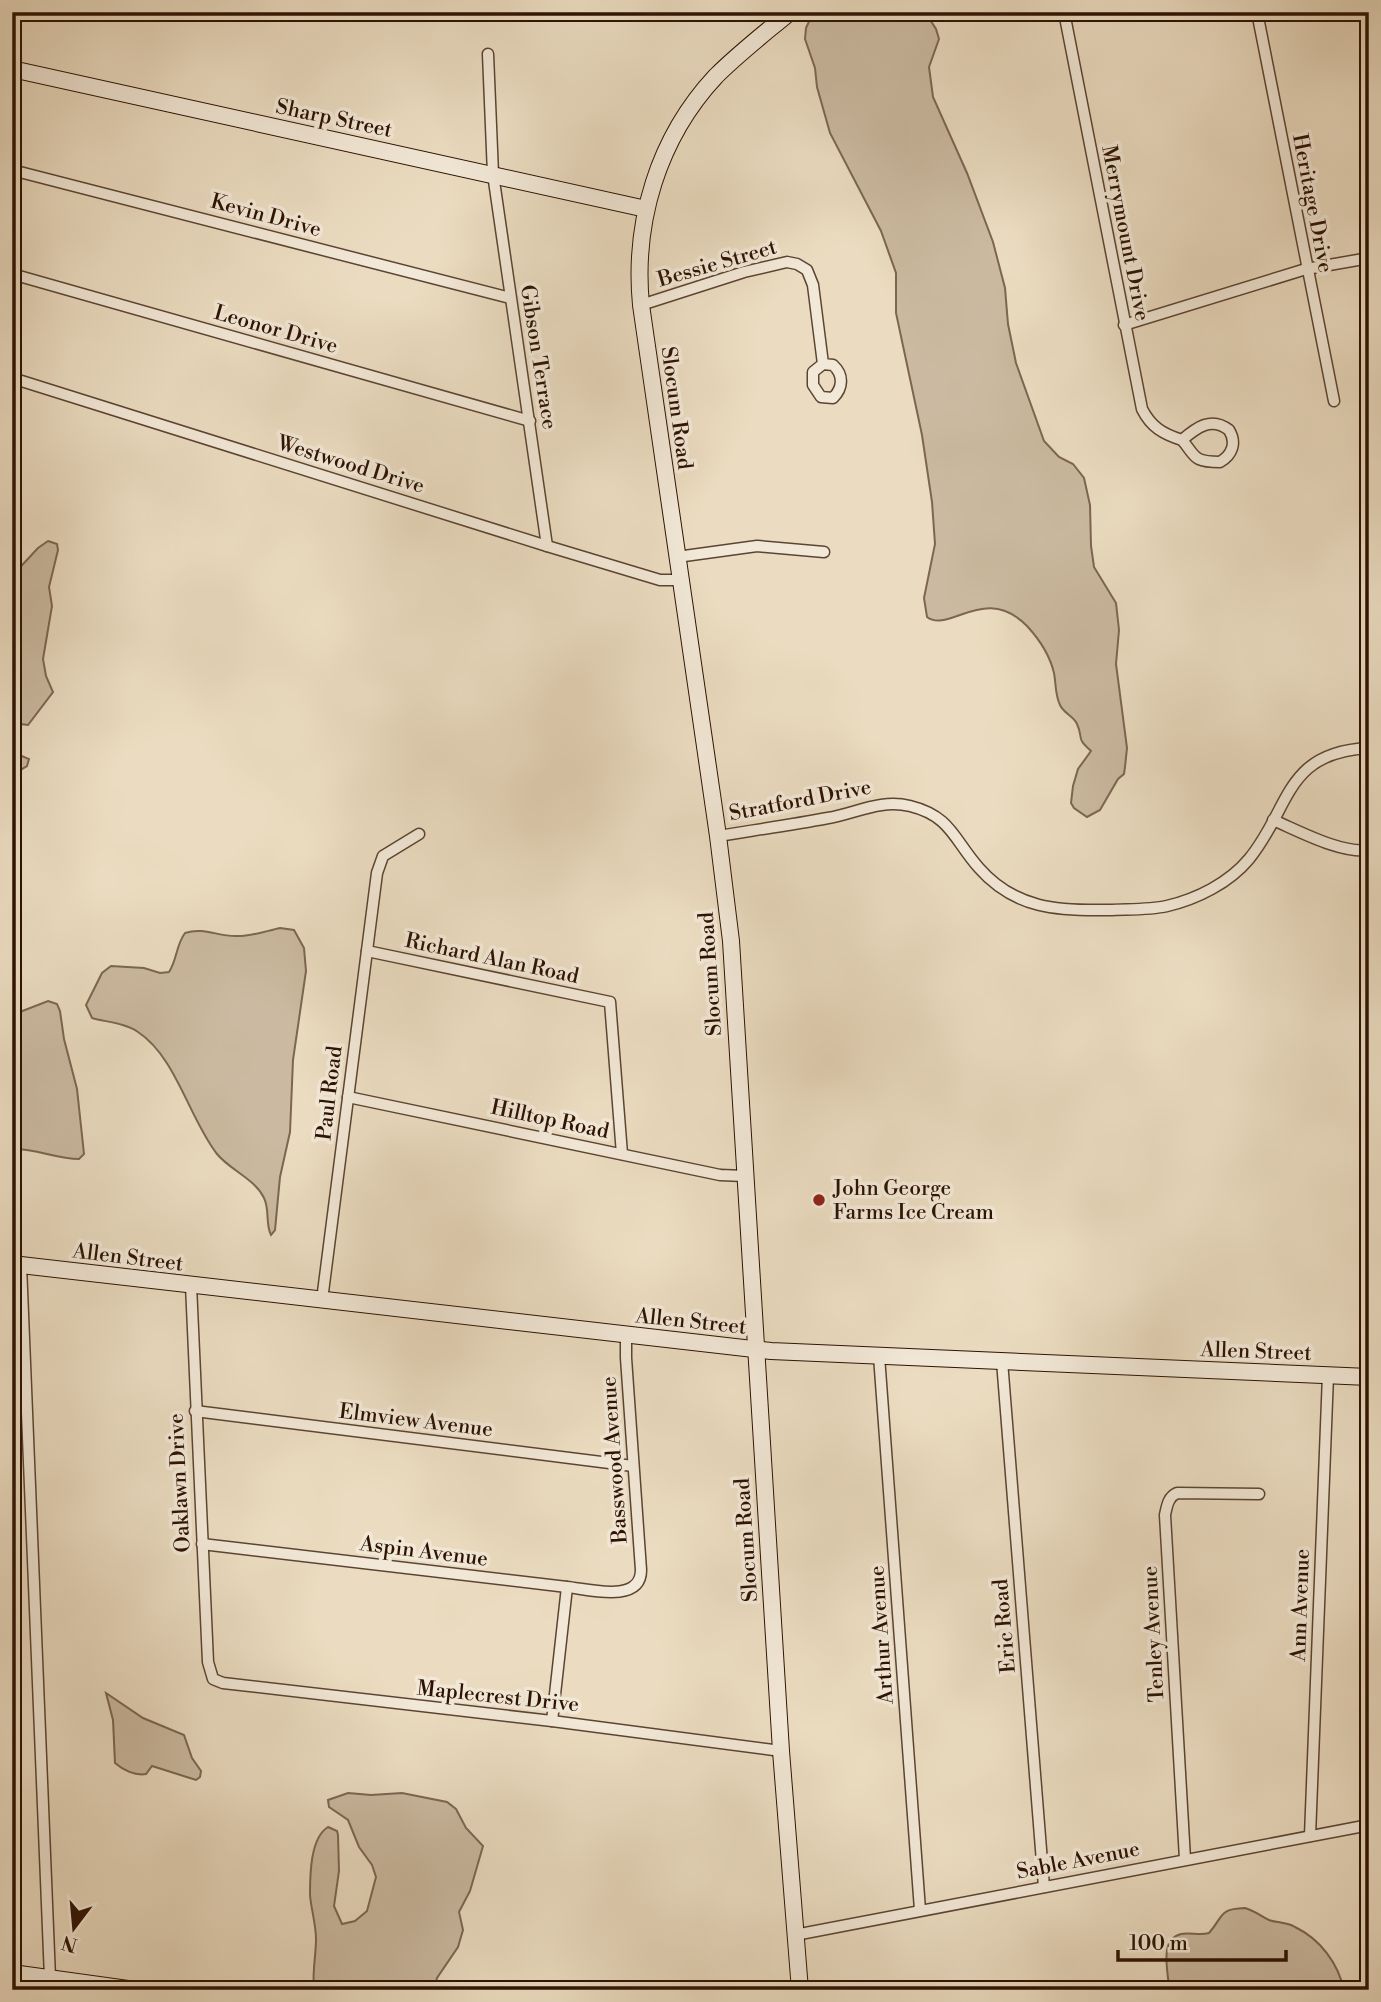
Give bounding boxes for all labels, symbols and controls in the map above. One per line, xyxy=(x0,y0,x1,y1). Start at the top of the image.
street label: Sharp Street xyxy=(273,94,395,144)
street label: Heritage Drive xyxy=(1286,131,1338,275)
street label: Merrymount Drive xyxy=(1095,143,1155,323)
street label: Kevin Drive xyxy=(208,189,324,243)
street label: Bessie Street xyxy=(654,234,780,294)
street label: Gibson Terrace xyxy=(514,283,562,431)
street label: Leonor Drive xyxy=(211,300,341,360)
street label: Slocum Road xyxy=(655,345,698,471)
street label: Westwood Drive xyxy=(273,430,428,500)
street label: Stratford Drive xyxy=(727,774,873,827)
street label: Slocum Road xyxy=(694,911,728,1037)
street label: Richard Alan Road xyxy=(403,928,581,990)
street label: Paul Road xyxy=(311,1044,349,1142)
street label: Hilltop Road xyxy=(488,1095,611,1145)
place label: John George Farms Ice Cream xyxy=(832,1176,994,1226)
marker: John George Farms Ice Cream xyxy=(811,1192,827,1208)
street label: Allen Street xyxy=(70,1238,185,1278)
street label: Allen Street xyxy=(633,1303,748,1341)
street label: Allen Street xyxy=(1199,1337,1313,1367)
street label: Basswood Avenue xyxy=(596,1375,634,1545)
street label: Elmview Avenue xyxy=(337,1399,494,1443)
street label: Oaklawn Drive xyxy=(163,1413,197,1553)
street label: Slocum Road xyxy=(730,1477,764,1603)
street label: Aspin Avenue xyxy=(357,1531,489,1573)
street label: Ann Avenue xyxy=(1286,1548,1316,1663)
street label: Arthur Avenue xyxy=(864,1565,900,1706)
street label: Tenley Avenue xyxy=(1137,1565,1171,1703)
street label: Eric Road xyxy=(988,1578,1022,1674)
street label: Maplecrest Drive xyxy=(416,1676,580,1718)
street label: Sable Avenue xyxy=(1014,1836,1142,1886)
north arrow xyxy=(38,1894,108,1964)
scale bar xyxy=(1118,1918,1286,1962)
text: N xyxy=(59,1930,80,1957)
text: 100 m xyxy=(1129,1931,1188,1957)

